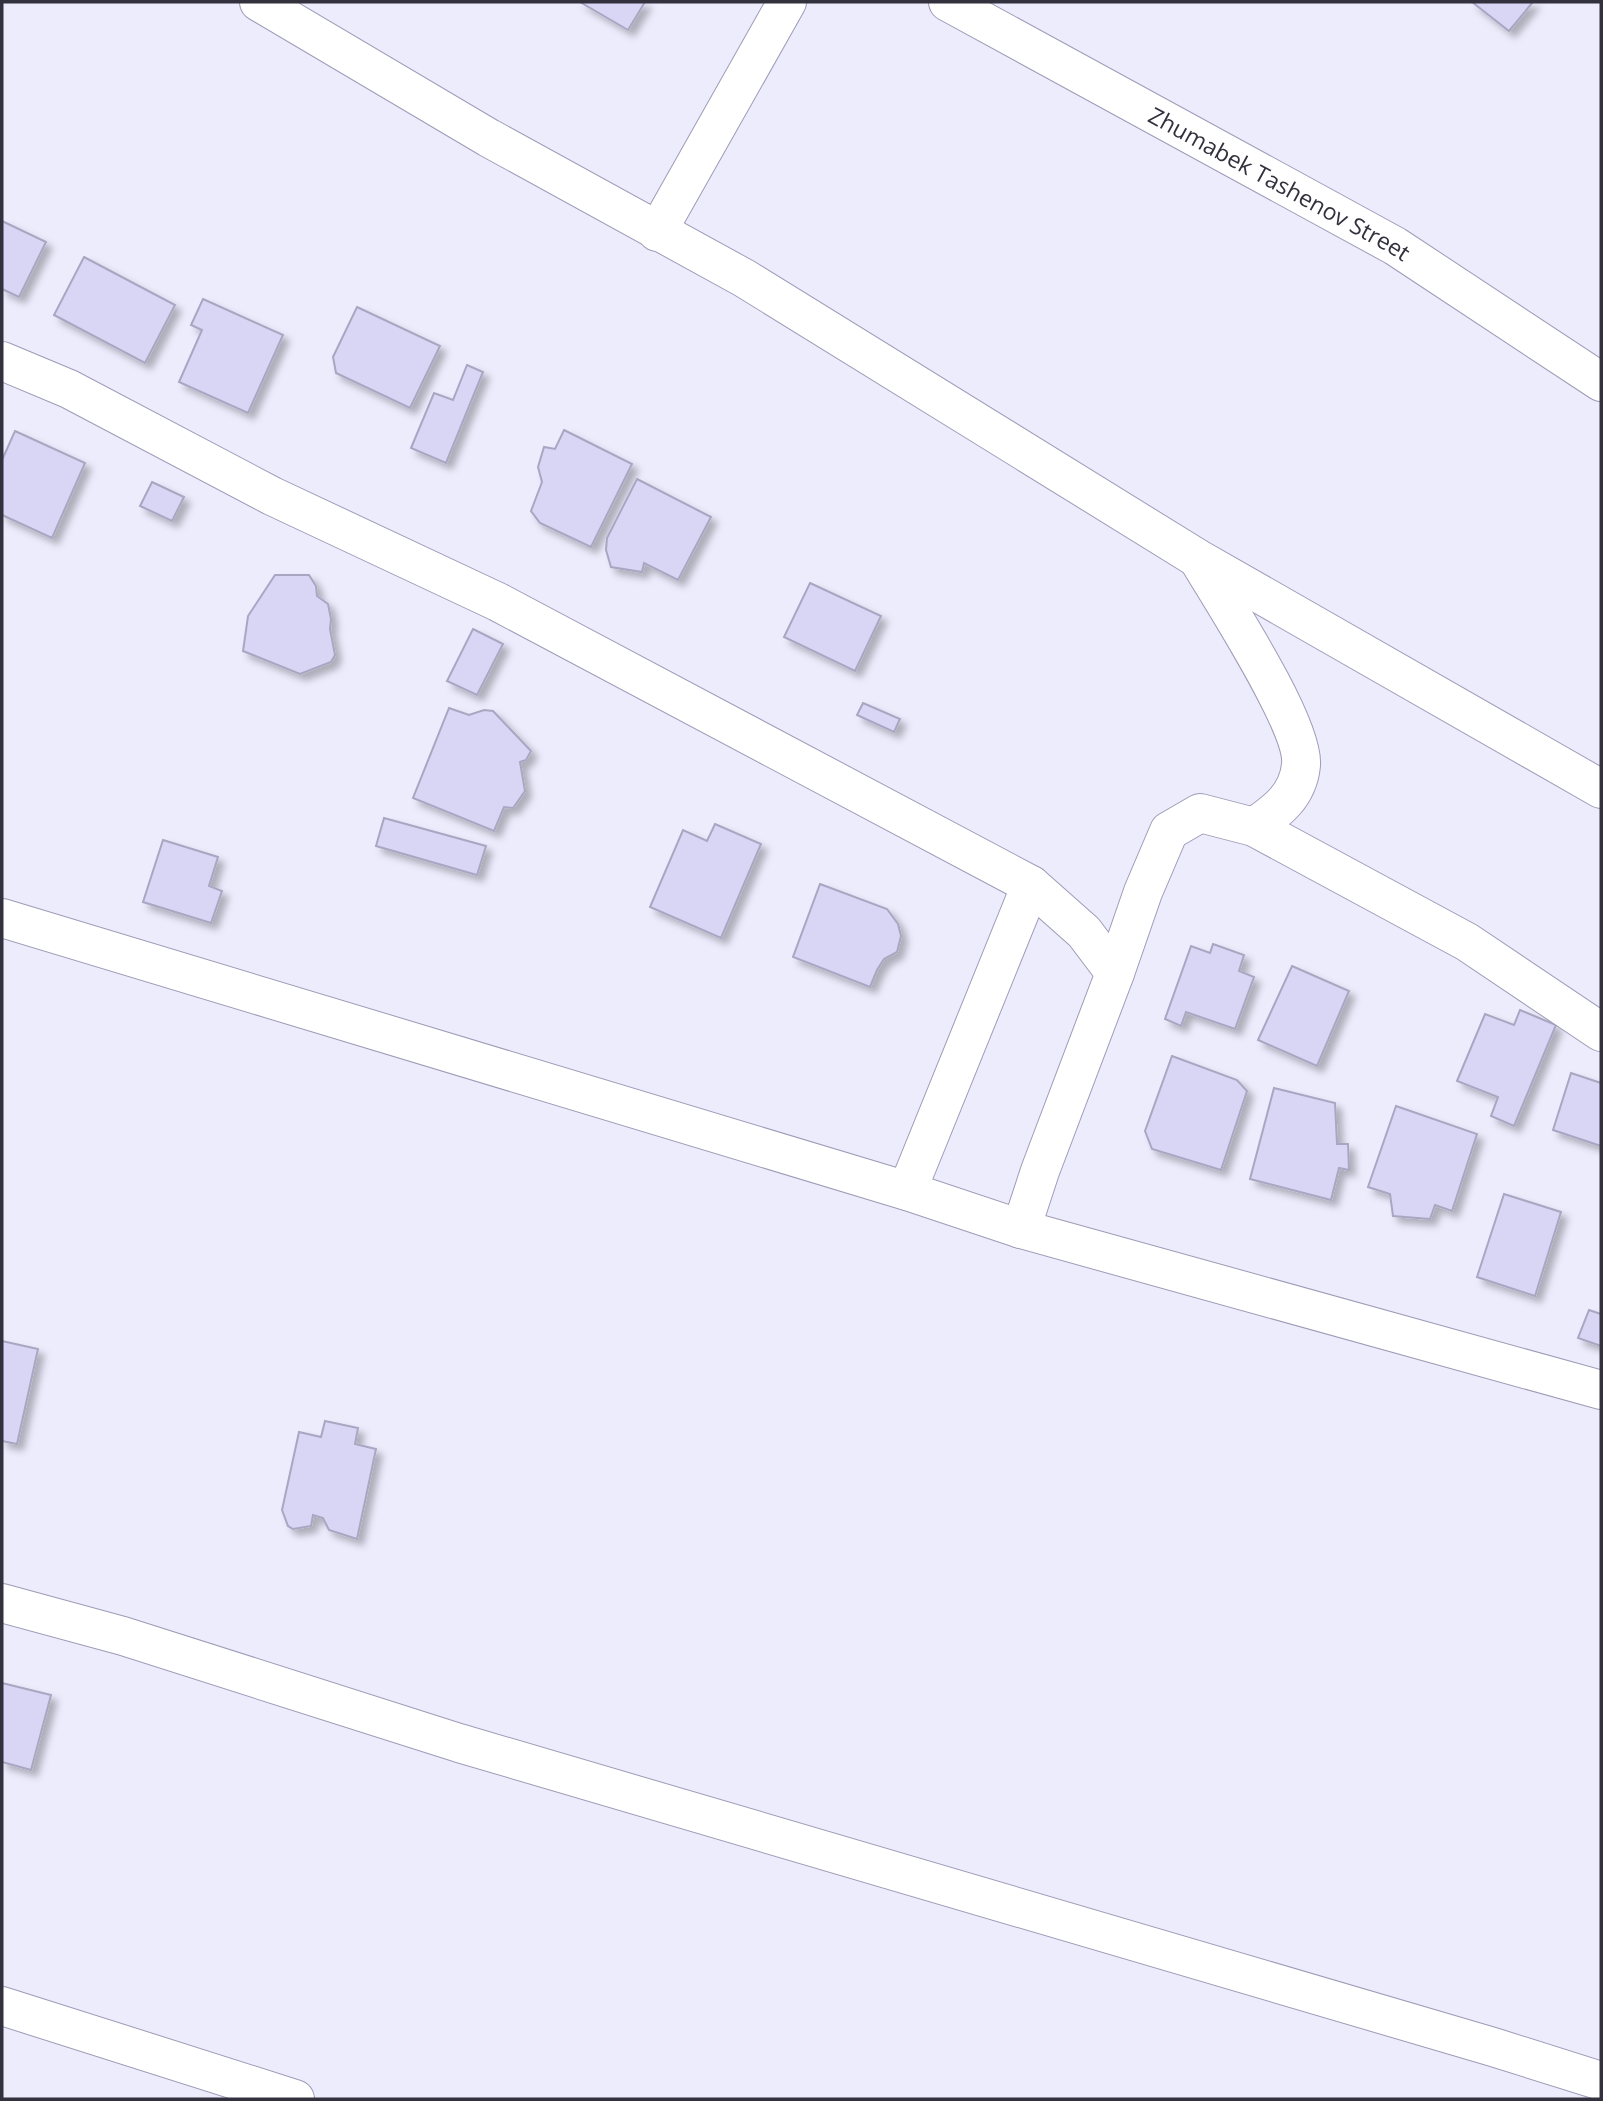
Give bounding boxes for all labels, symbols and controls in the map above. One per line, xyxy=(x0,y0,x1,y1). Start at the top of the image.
street label: Zhumabek Tashenov Street xyxy=(1143,99,1417,268)

